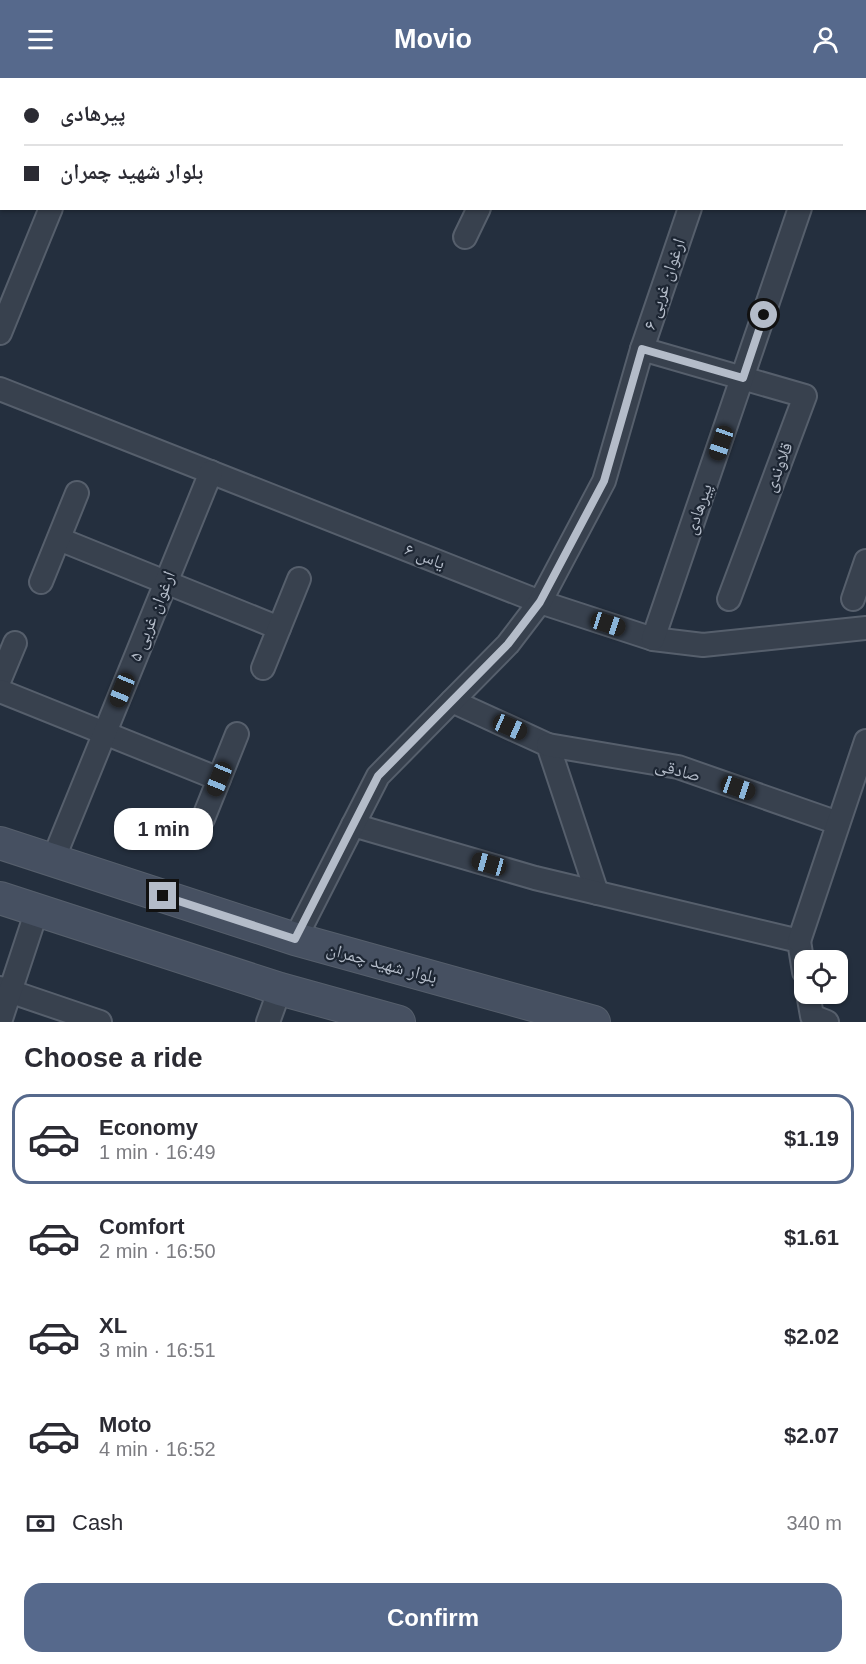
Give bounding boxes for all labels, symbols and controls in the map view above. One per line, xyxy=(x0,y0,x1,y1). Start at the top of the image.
icon: menu xyxy=(24,23,57,56)
icon: person xyxy=(809,23,842,56)
text: Movio xyxy=(394,24,472,54)
text: پیرهادی xyxy=(60,101,125,126)
text: بلوار شهید چمران xyxy=(60,159,203,184)
street label: ارغوان غربی ۶ xyxy=(639,236,690,333)
route start xyxy=(750,301,777,328)
car xyxy=(707,423,735,463)
street label: قلاوندی xyxy=(759,439,798,495)
street label: پیرهادی xyxy=(680,481,717,537)
street label: یاس ۶ xyxy=(401,539,448,574)
street label: ارغوان غربی ۵ xyxy=(125,568,180,664)
car xyxy=(588,610,628,638)
car xyxy=(107,670,137,710)
car xyxy=(490,711,530,743)
street label: صادقی xyxy=(653,754,703,787)
car xyxy=(204,759,234,799)
car xyxy=(718,774,758,802)
callout: 1 min xyxy=(114,809,213,851)
text: 1 min xyxy=(137,818,190,840)
car xyxy=(469,850,509,878)
route end xyxy=(149,882,176,909)
street label: بلوار شهید چمران xyxy=(324,939,440,988)
map controls xyxy=(794,950,848,1004)
button: locate xyxy=(794,950,848,1004)
text: Choose a ride xyxy=(24,1043,203,1073)
icon: car xyxy=(27,1112,81,1166)
text: Economy xyxy=(99,1115,198,1140)
text: $1.19 xyxy=(784,1126,839,1151)
text: 1 min · 16:49 xyxy=(99,1141,216,1163)
icon: car xyxy=(27,1211,81,1265)
text: Comfort xyxy=(99,1214,185,1239)
text: $1.61 xyxy=(784,1225,839,1250)
text: 2 min · 16:50 xyxy=(99,1240,216,1262)
icon: car xyxy=(27,1310,81,1364)
text: XL xyxy=(99,1313,127,1338)
text: $2.02 xyxy=(784,1324,839,1349)
text: 3 min · 16:51 xyxy=(99,1339,216,1361)
icon: car xyxy=(27,1409,81,1463)
text: Moto xyxy=(99,1412,152,1437)
text: $2.07 xyxy=(784,1423,839,1448)
text: 4 min · 16:52 xyxy=(99,1438,216,1460)
icon: cash xyxy=(24,1507,57,1540)
text: Cash xyxy=(72,1510,123,1535)
text: 340 m xyxy=(786,1512,842,1534)
button: Confirm xyxy=(24,1583,842,1652)

